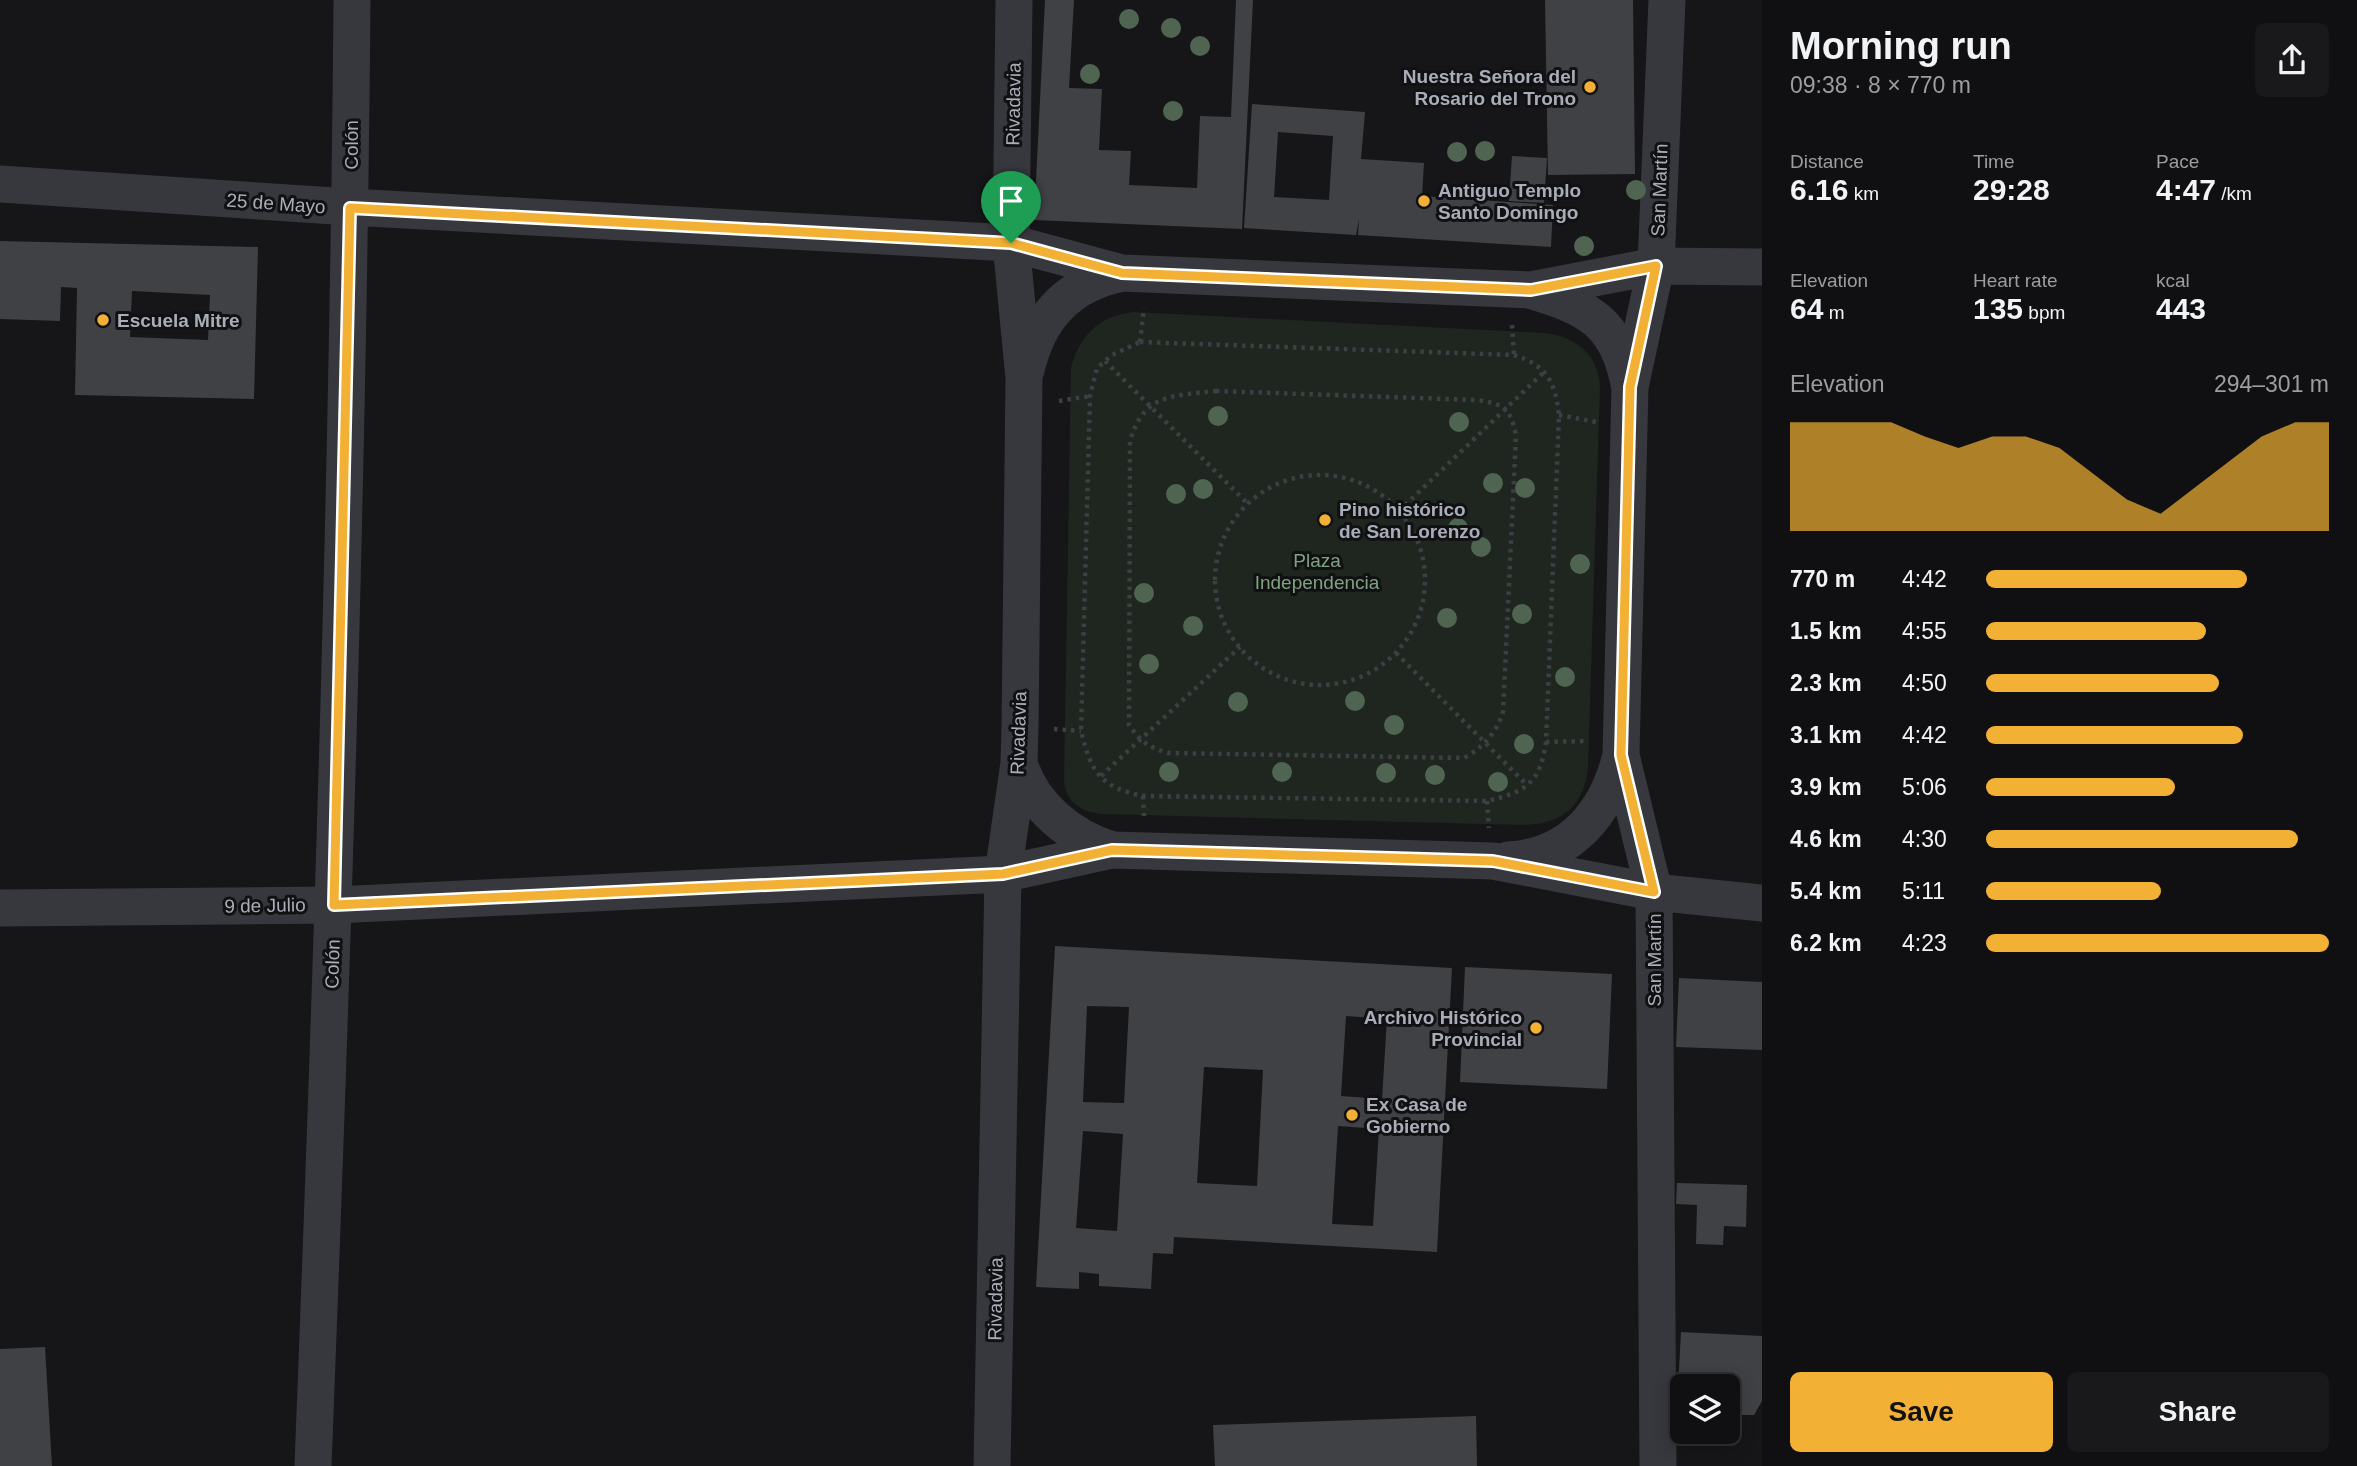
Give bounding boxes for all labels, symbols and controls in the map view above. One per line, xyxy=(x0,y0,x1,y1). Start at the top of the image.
button: share xyxy=(2255,23,2329,97)
text: Morning run xyxy=(1790,25,2012,67)
street label: Rivadavia xyxy=(1002,62,1025,146)
place label: Nuestra Señora del Rosario del Trono xyxy=(1403,66,1576,109)
text: 09:38 · 8 × 770 m xyxy=(1790,72,1971,98)
marker: Nuestra Señora del Rosario del Trono xyxy=(1582,79,1598,95)
street label: Colón xyxy=(341,120,362,170)
street label: San Martín xyxy=(1647,143,1672,237)
text: Distance xyxy=(1790,151,1864,172)
text: Time xyxy=(1973,151,2015,172)
text: Pace xyxy=(2156,151,2199,172)
pin xyxy=(981,171,1041,243)
text: 6.16 xyxy=(1790,173,1848,206)
text: 29:28 xyxy=(1973,173,2050,206)
text: 4:47 xyxy=(2156,173,2216,206)
place label: Antiguo Templo Santo Domingo xyxy=(1438,180,1581,223)
icon: arrive xyxy=(992,182,1030,220)
text: km xyxy=(1848,183,1879,204)
text: /km xyxy=(2216,183,2252,204)
street label: 25 de Mayo xyxy=(226,190,326,217)
marker: Antiguo Templo Santo Domingo xyxy=(1416,193,1432,209)
text: Elevation xyxy=(1790,270,1868,291)
text: Heart rate xyxy=(1973,270,2057,291)
text: kcal xyxy=(2156,270,2190,291)
text: 64 xyxy=(1790,292,1823,325)
text: 135 xyxy=(1973,292,2023,325)
text: 443 xyxy=(2156,292,2206,325)
text: m xyxy=(1823,302,1844,323)
text: bpm xyxy=(2023,302,2065,323)
place label: Escuela Mitre xyxy=(117,310,240,331)
marker: Escuela Mitre xyxy=(95,312,111,328)
text: Elevation xyxy=(1790,371,1885,397)
text: 294–301 m xyxy=(2214,371,2329,397)
place label: Pino histórico de San Lorenzo xyxy=(1339,499,1480,542)
marker: Pino histórico de San Lorenzo xyxy=(1317,512,1333,528)
park label: Plaza Independencia xyxy=(1255,550,1380,593)
text: 770 m xyxy=(1790,566,1855,592)
text: 4:42 xyxy=(1902,566,1947,592)
text: 1.5 km xyxy=(1790,618,1862,644)
text: 4:55 xyxy=(1902,618,1947,644)
text: 2.3 km xyxy=(1790,670,1862,696)
text: 4:50 xyxy=(1902,670,1947,696)
street label: Rivadavia xyxy=(1007,691,1030,775)
text: 3.1 km xyxy=(1790,722,1862,748)
text: 4:42 xyxy=(1902,722,1947,748)
text: 3.9 km xyxy=(1790,774,1862,800)
text: 5:06 xyxy=(1902,774,1947,800)
text: 4.6 km xyxy=(1790,826,1862,852)
text: 4:30 xyxy=(1902,826,1947,852)
text: 5.4 km xyxy=(1790,878,1862,904)
text: 5:11 xyxy=(1902,878,1945,904)
street label: 9 de Julio xyxy=(224,894,306,917)
street label: San Martín xyxy=(1644,914,1665,1006)
text: 6.2 km xyxy=(1790,930,1862,956)
text: 4:23 xyxy=(1902,930,1947,956)
street label: Colón xyxy=(321,939,344,989)
place label: Archivo Histórico Provincial xyxy=(1364,1007,1522,1050)
marker: Archivo Histórico Provincial xyxy=(1528,1020,1544,1036)
place label: Ex Casa de Gobierno xyxy=(1366,1094,1467,1137)
marker: Ex Casa de Gobierno xyxy=(1344,1107,1360,1123)
street label: Rivadavia xyxy=(984,1257,1007,1341)
button: Save xyxy=(1790,1372,2053,1452)
button: Share xyxy=(2067,1372,2329,1452)
map controls xyxy=(1670,1374,1740,1444)
button: layers xyxy=(1670,1374,1740,1444)

